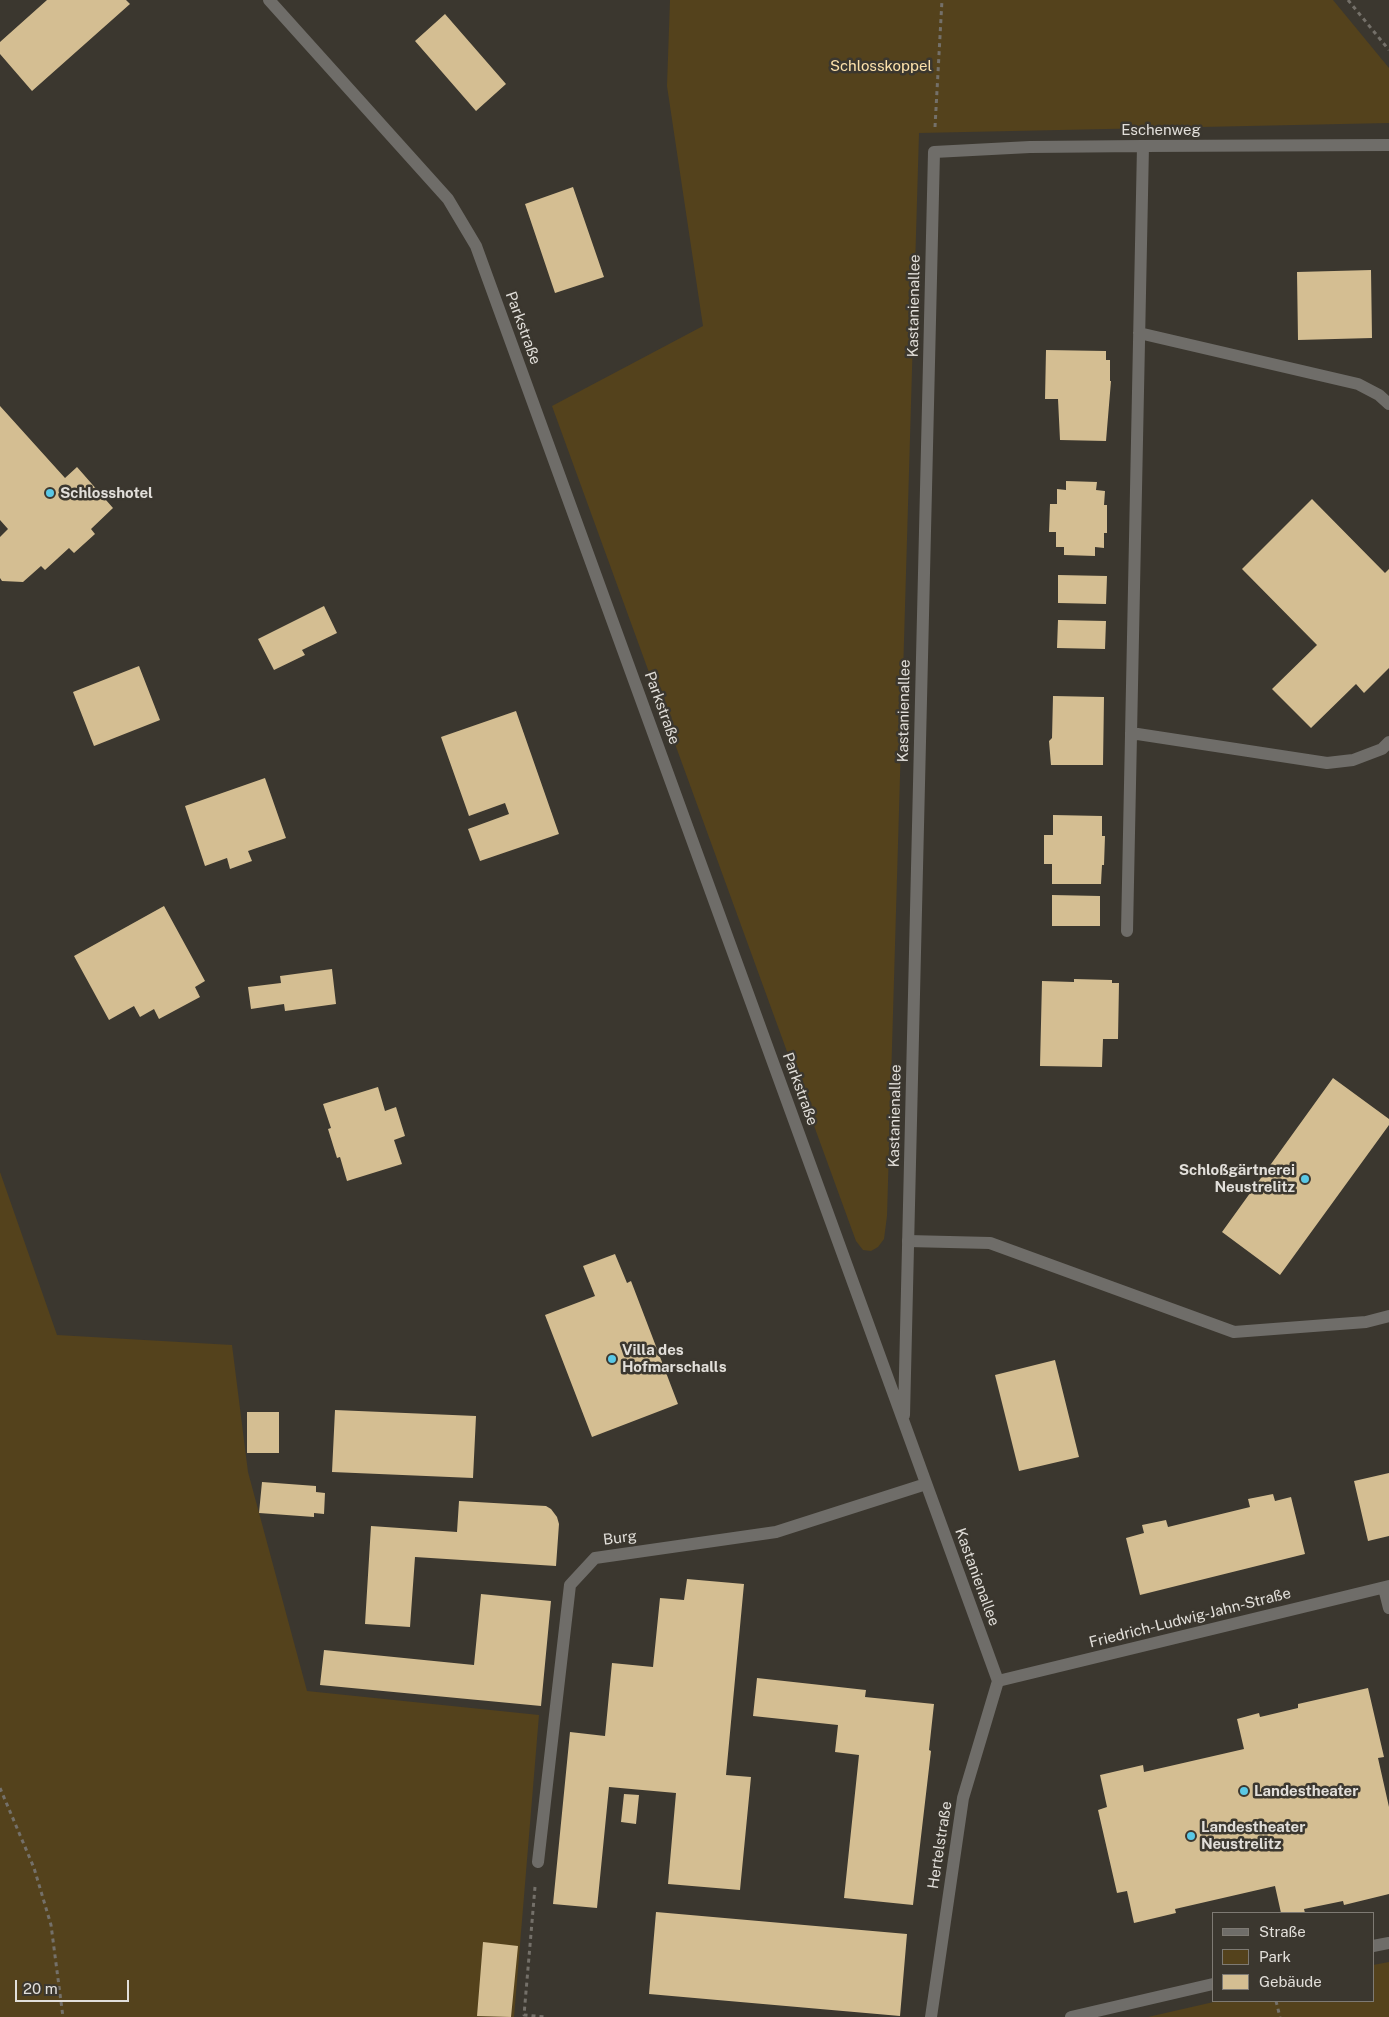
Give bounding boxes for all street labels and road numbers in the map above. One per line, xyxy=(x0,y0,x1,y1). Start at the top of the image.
street label: Eschenweg xyxy=(1121,121,1201,139)
street label: Kastanienallee xyxy=(904,254,924,358)
street label: Parkstraße xyxy=(501,289,545,367)
street label: Kastanienallee xyxy=(894,659,914,763)
street label: Parkstraße xyxy=(640,669,684,747)
street label: Parkstraße xyxy=(778,1050,822,1128)
street label: Kastanienallee xyxy=(885,1064,905,1168)
street label: Kastanienallee xyxy=(951,1525,1003,1629)
street label: Burg xyxy=(602,1527,638,1549)
street label: Friedrich-Ludwig-Jahn-Straße xyxy=(1087,1584,1293,1652)
street label: Hertelstraße xyxy=(924,1800,956,1890)

